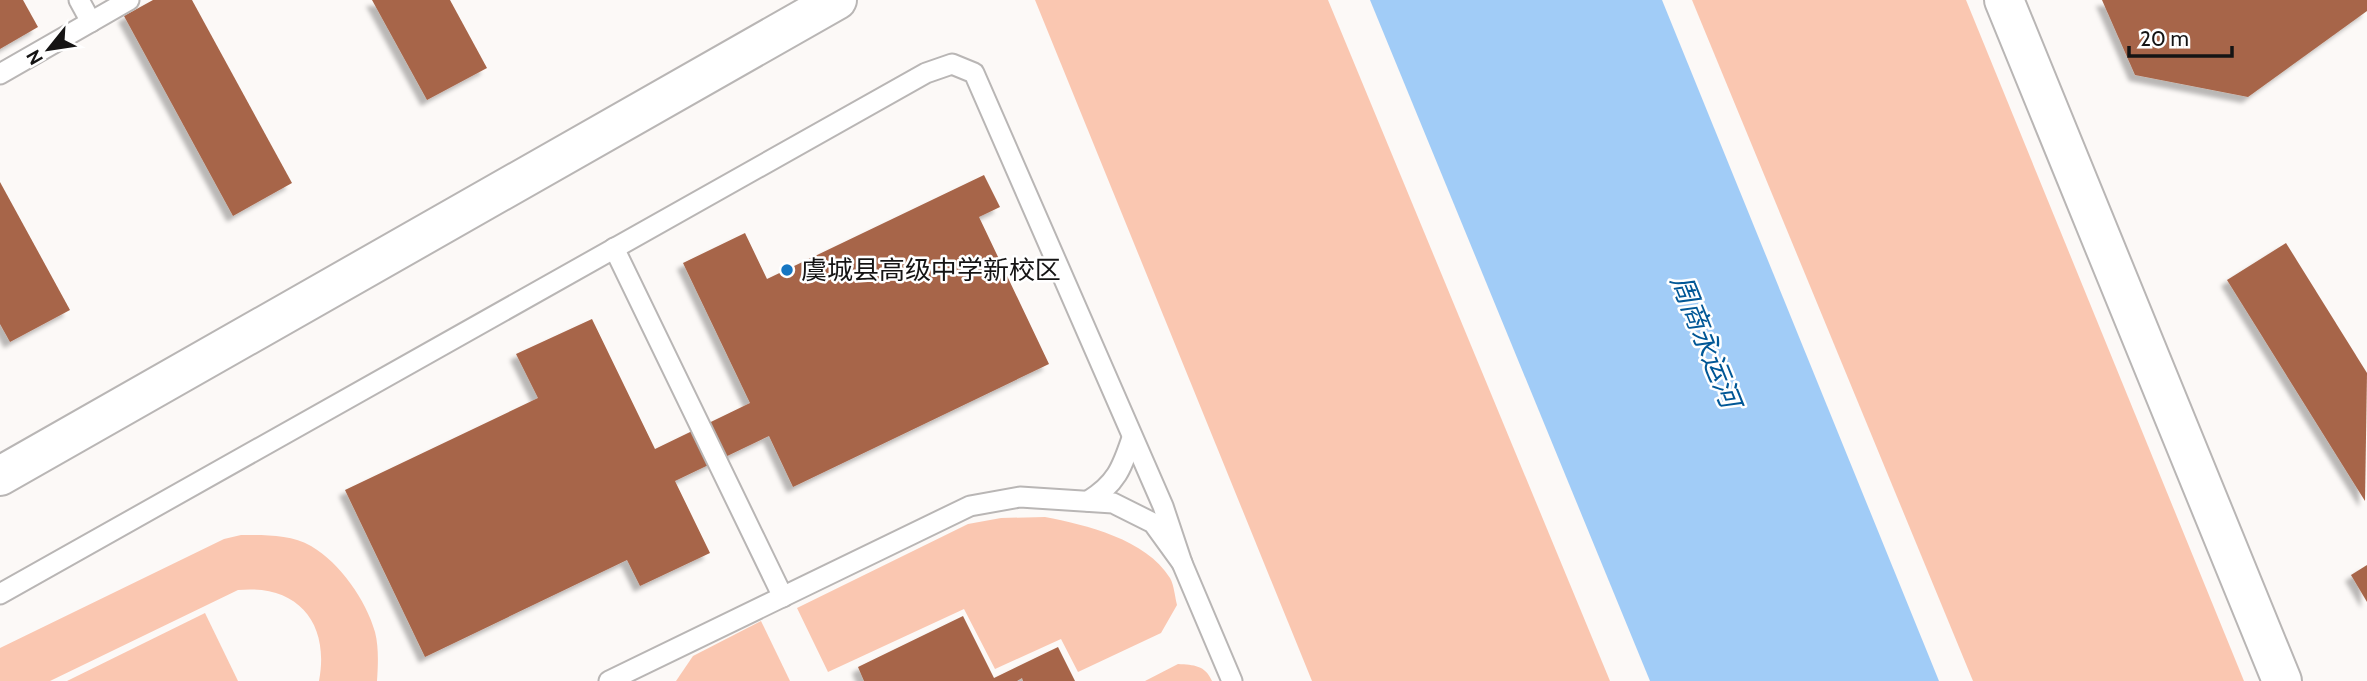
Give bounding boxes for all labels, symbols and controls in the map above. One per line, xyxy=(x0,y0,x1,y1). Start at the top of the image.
north arrow xyxy=(14,14,84,84)
scale bar xyxy=(2129,14,2232,58)
text: 20 m xyxy=(2140,26,2189,51)
text: N xyxy=(21,46,48,69)
place label: 虞城县高级中学新校区 xyxy=(801,254,1061,286)
marker: 虞城县高级中学新校区 xyxy=(779,262,795,278)
water label: 周商永运河 xyxy=(1664,270,1750,417)

